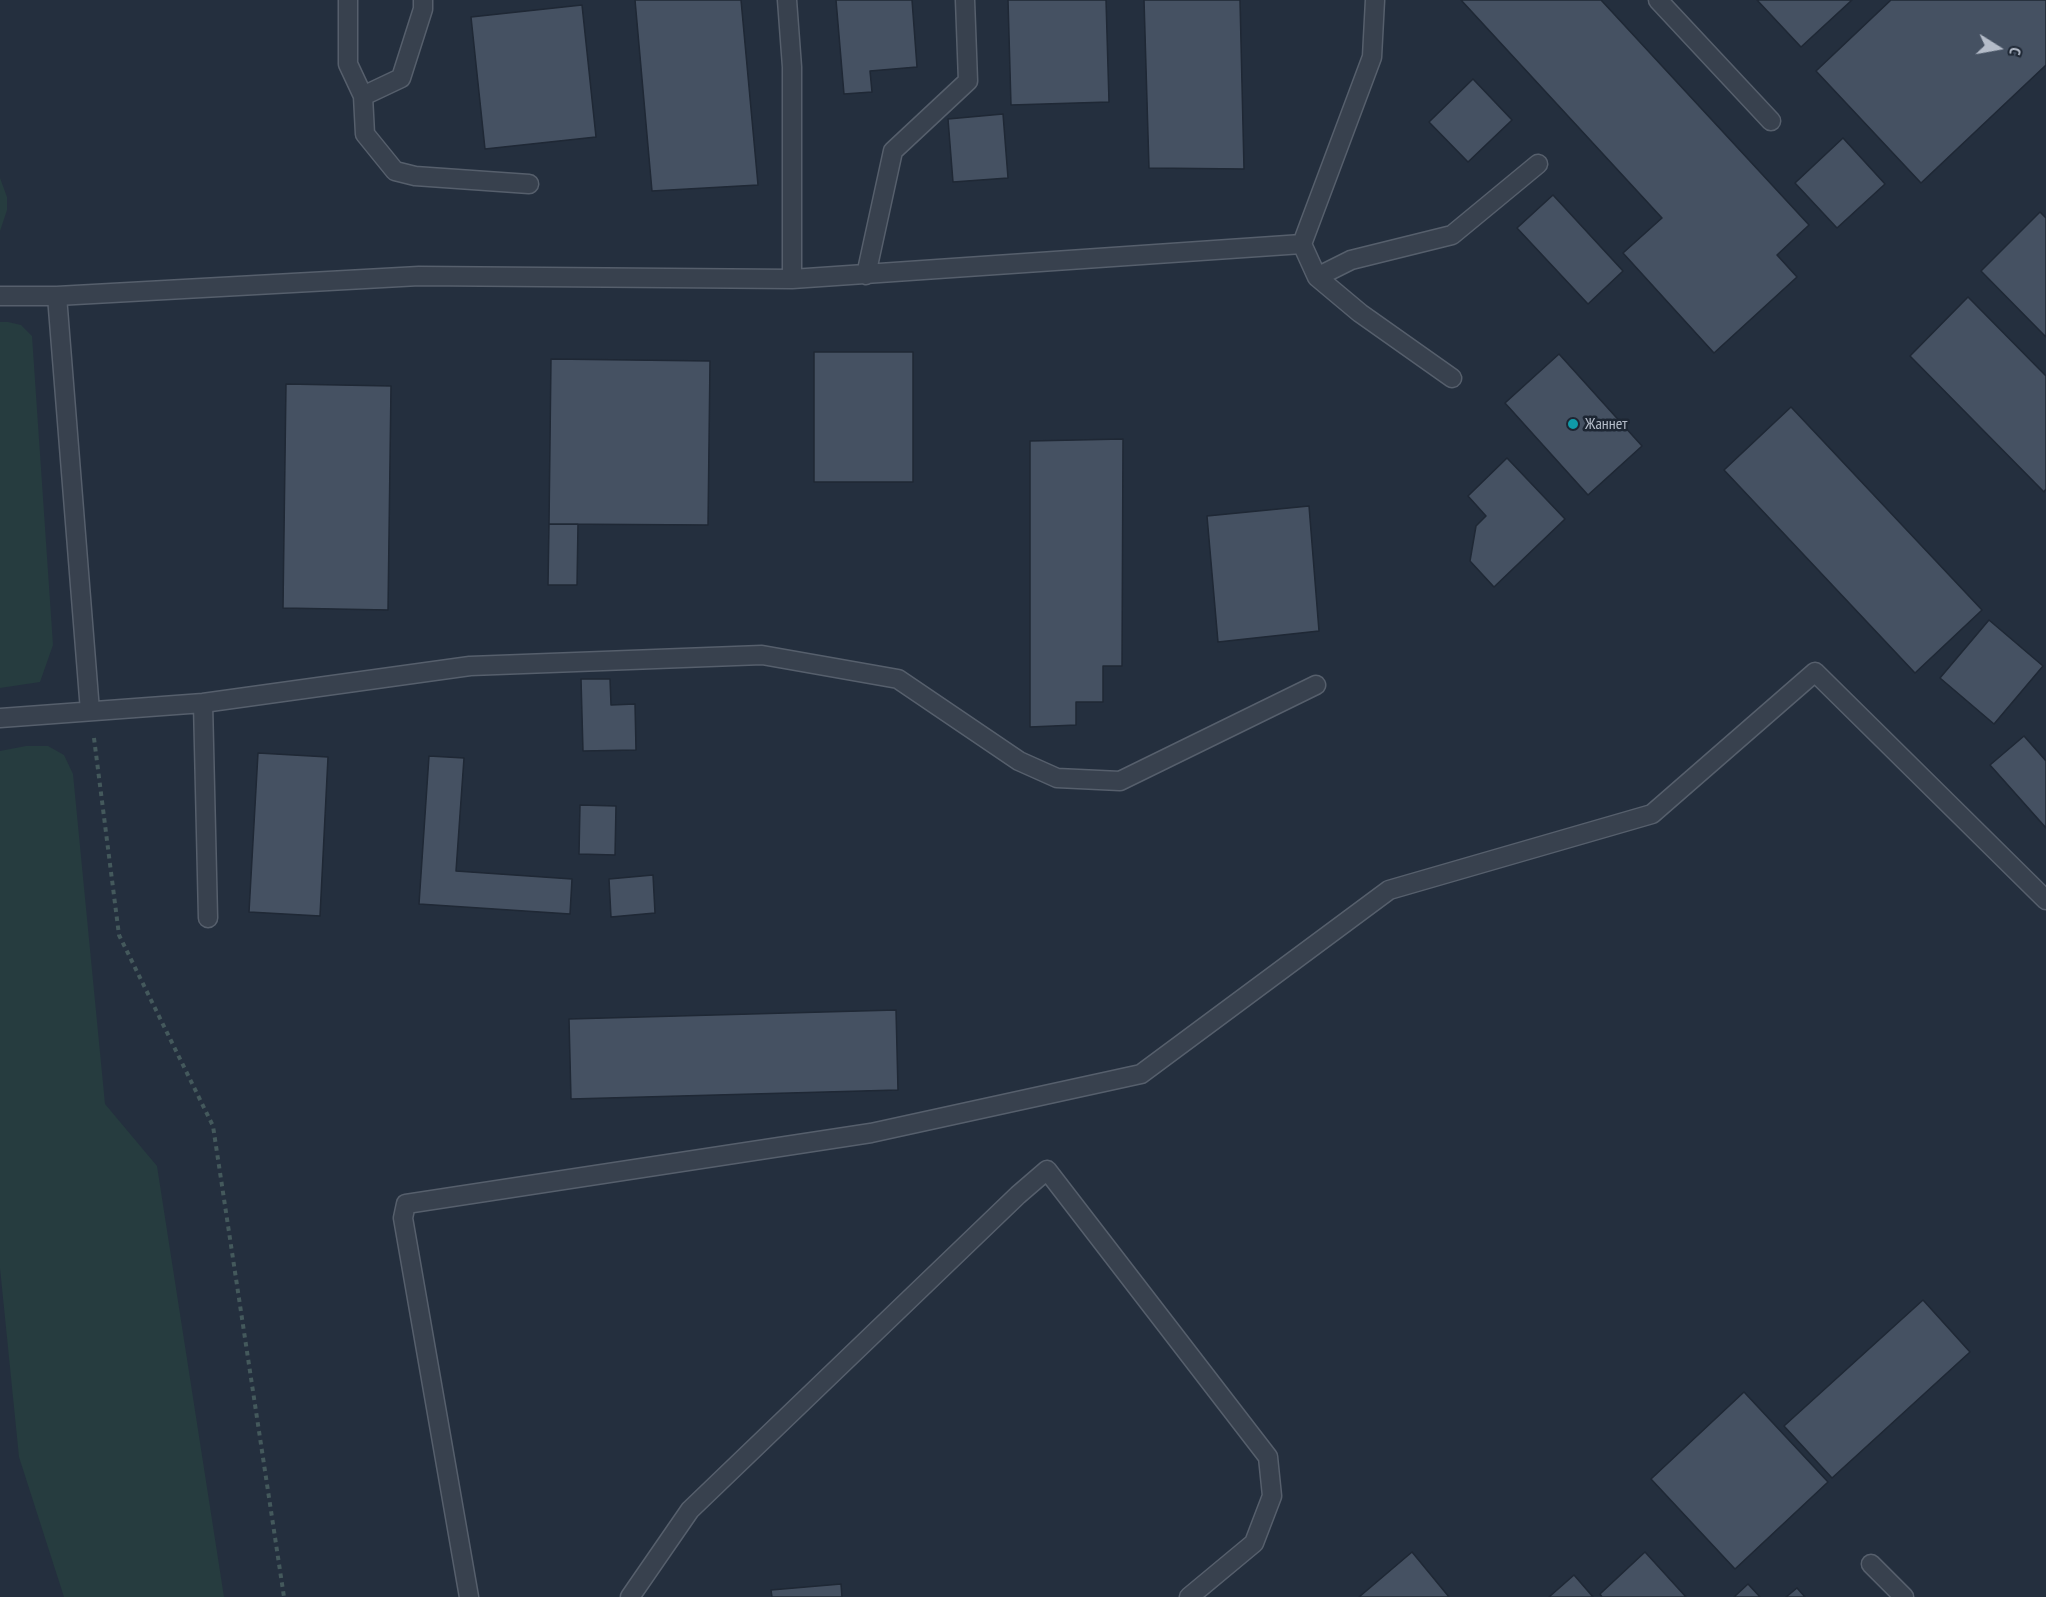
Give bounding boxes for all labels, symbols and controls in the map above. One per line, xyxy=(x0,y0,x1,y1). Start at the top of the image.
north arrow xyxy=(1968,18,2028,78)
text: С xyxy=(2005,46,2026,57)
place label: Жаннет xyxy=(1585,414,1627,434)
marker: Жаннет xyxy=(1566,417,1580,431)

